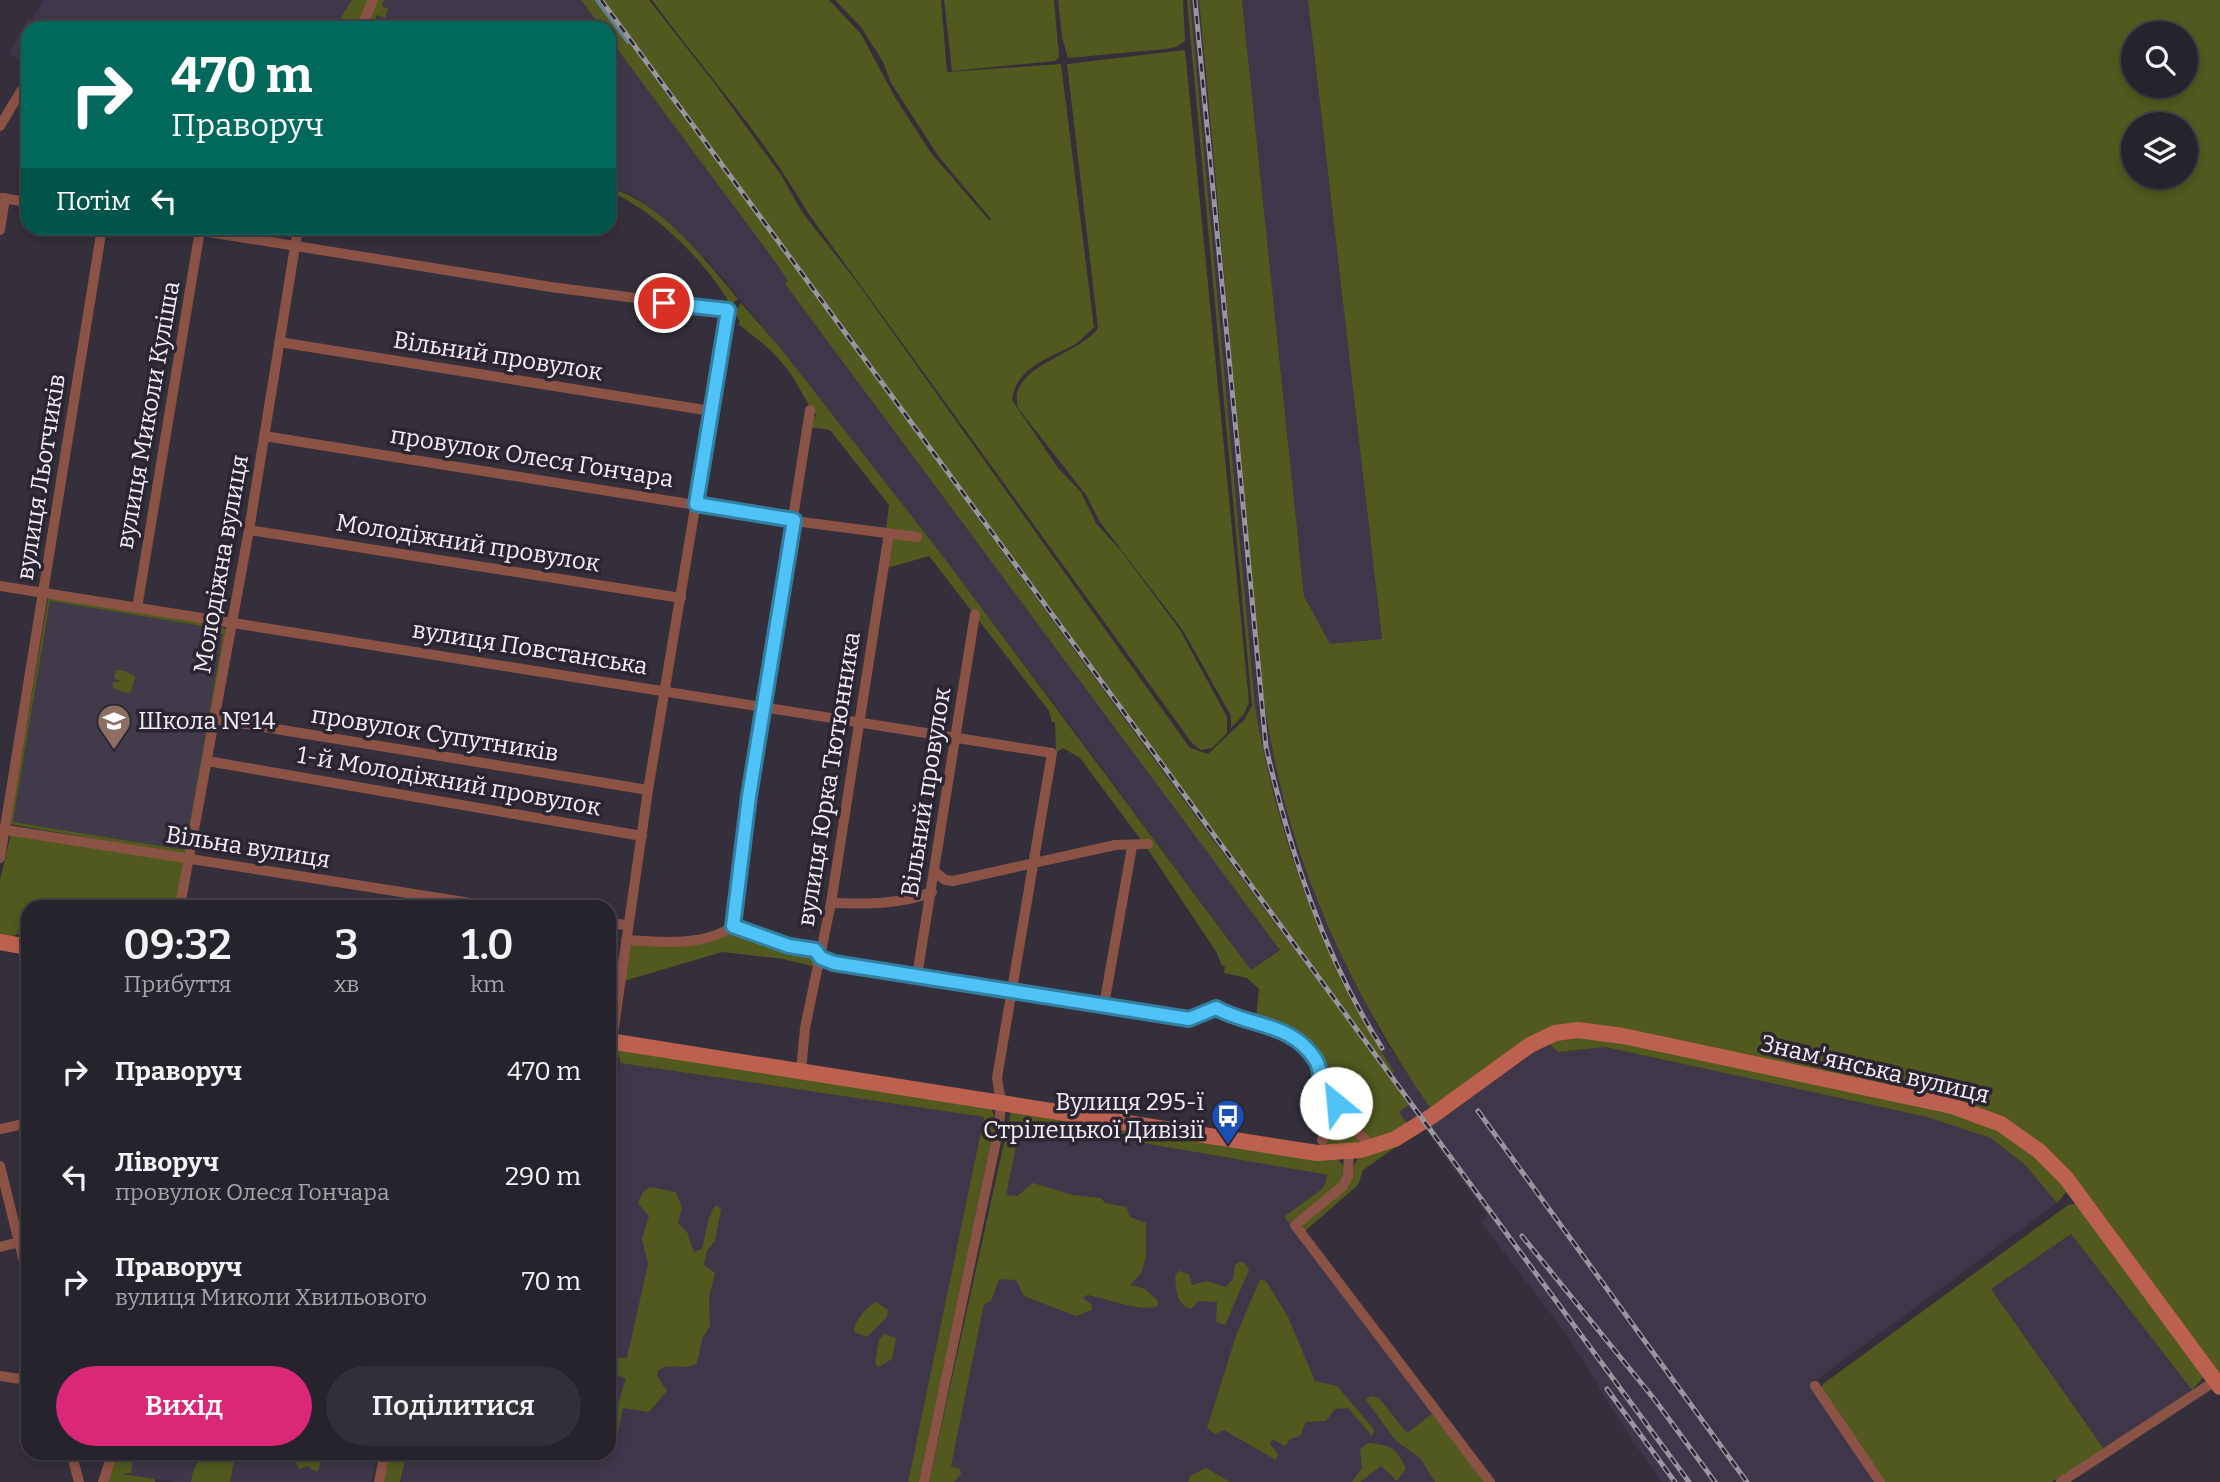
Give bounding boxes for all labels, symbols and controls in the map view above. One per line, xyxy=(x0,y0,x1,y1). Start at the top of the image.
map controls xyxy=(2121,21,2198,189)
button: search xyxy=(2121,21,2198,98)
text: 470 m xyxy=(171,46,313,105)
icon: right xyxy=(56,49,147,140)
text: Праворуч xyxy=(171,106,324,144)
button: layers xyxy=(2121,112,2198,189)
icon: left xyxy=(145,182,183,220)
text: Потім xyxy=(56,186,131,217)
pin xyxy=(634,273,694,333)
street label: вулиця Миколи Куліша xyxy=(111,279,185,551)
icon: arrive xyxy=(645,284,683,322)
street label: Вільний провулок xyxy=(391,326,605,386)
street label: вулиця Льотчиків xyxy=(11,372,71,582)
street label: провулок Олеся Гончара xyxy=(388,421,676,493)
street label: Молодіжна вулиця xyxy=(188,453,254,675)
street label: Молодіжний провулок xyxy=(334,508,602,578)
street label: вулиця Повстанська xyxy=(410,616,650,680)
street label: вулиця Юрка Тютюнника xyxy=(792,630,866,928)
street label: Вільний провулок xyxy=(896,685,956,899)
street label: провулок Супутників xyxy=(309,701,561,767)
school or university icon: Школа №14 xyxy=(95,702,133,751)
place label: Школа №14 xyxy=(138,707,276,735)
street label: 1-й Молодіжний провулок xyxy=(295,740,603,822)
street label: Вільна вулиця xyxy=(164,820,332,874)
text: 09:32 xyxy=(123,920,232,970)
text: 3 xyxy=(335,920,359,970)
text: 1.0 xyxy=(462,920,514,970)
text: Прибуття xyxy=(124,970,231,998)
text: хв xyxy=(334,970,359,998)
text: km xyxy=(470,970,505,998)
street label: Знам'янська вулиця xyxy=(1758,1029,1992,1109)
icon: right xyxy=(56,1053,94,1091)
text: Праворуч xyxy=(115,1056,242,1087)
text: 470 m xyxy=(507,1056,581,1087)
position arrow xyxy=(1299,1066,1373,1140)
place label: Вулиця 295-ї Стрілецької Дивізії xyxy=(983,1088,1204,1144)
bus stop icon: Вулиця 295-ї Стрілецької Дивізії xyxy=(1209,1097,1247,1146)
text: Ліворуч xyxy=(115,1147,219,1178)
icon: left xyxy=(56,1158,94,1196)
text: 290 m xyxy=(505,1161,581,1192)
text: провулок Олеся Гончара xyxy=(115,1178,390,1206)
text: Праворуч xyxy=(115,1252,242,1283)
icon: right xyxy=(56,1263,94,1301)
text: 70 m xyxy=(522,1266,581,1297)
text: вулиця Миколи Хвильового xyxy=(115,1283,427,1311)
button: Вихід xyxy=(56,1366,312,1446)
button: Поділитися xyxy=(326,1366,581,1446)

